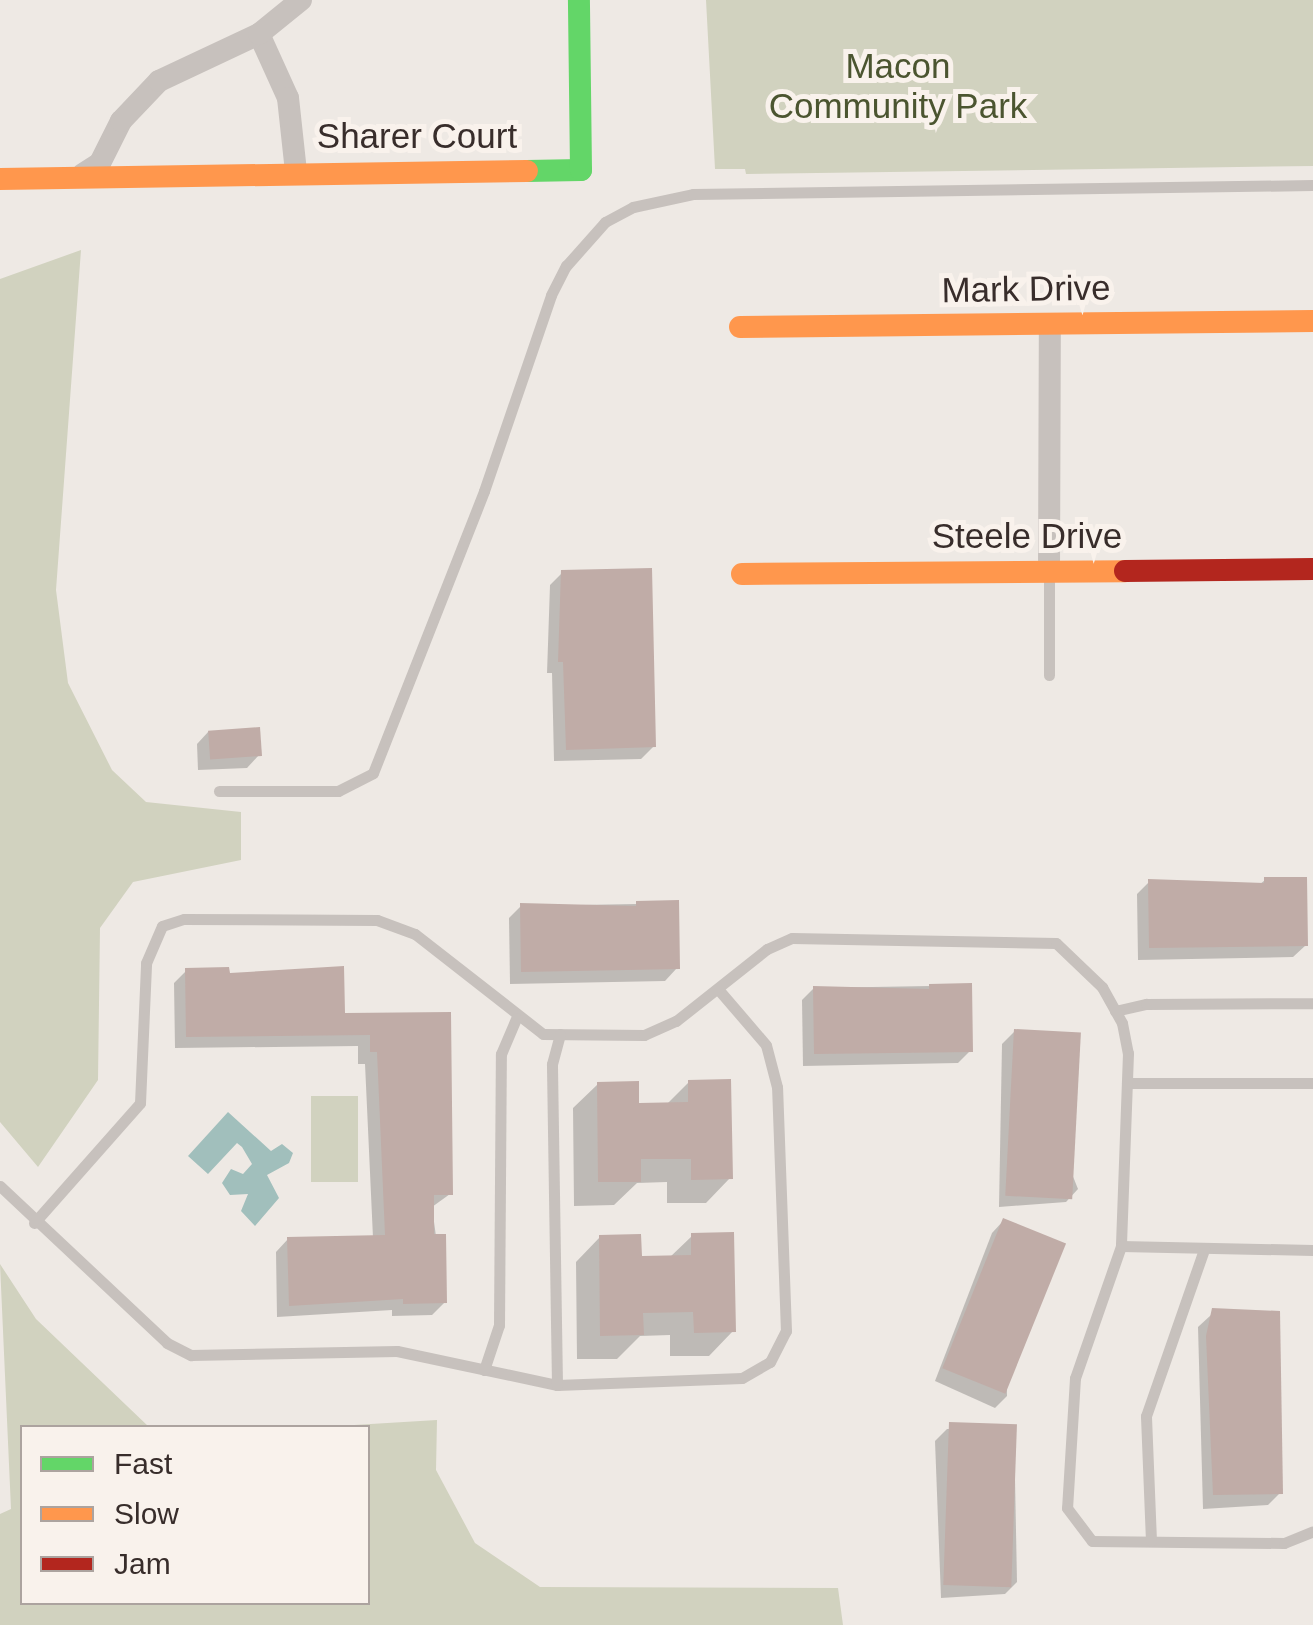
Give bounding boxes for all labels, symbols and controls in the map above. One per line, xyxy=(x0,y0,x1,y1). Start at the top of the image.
park label: Macon Community Park xyxy=(769,45,1027,127)
street label: Sharer Court xyxy=(317,115,517,157)
street label: Mark Drive xyxy=(941,267,1111,311)
street label: Steele Drive xyxy=(932,515,1122,557)
legend xyxy=(20,1425,370,1605)
text: Fast xyxy=(114,1447,172,1480)
text: Slow xyxy=(114,1497,179,1530)
text: Jam xyxy=(114,1547,171,1580)

